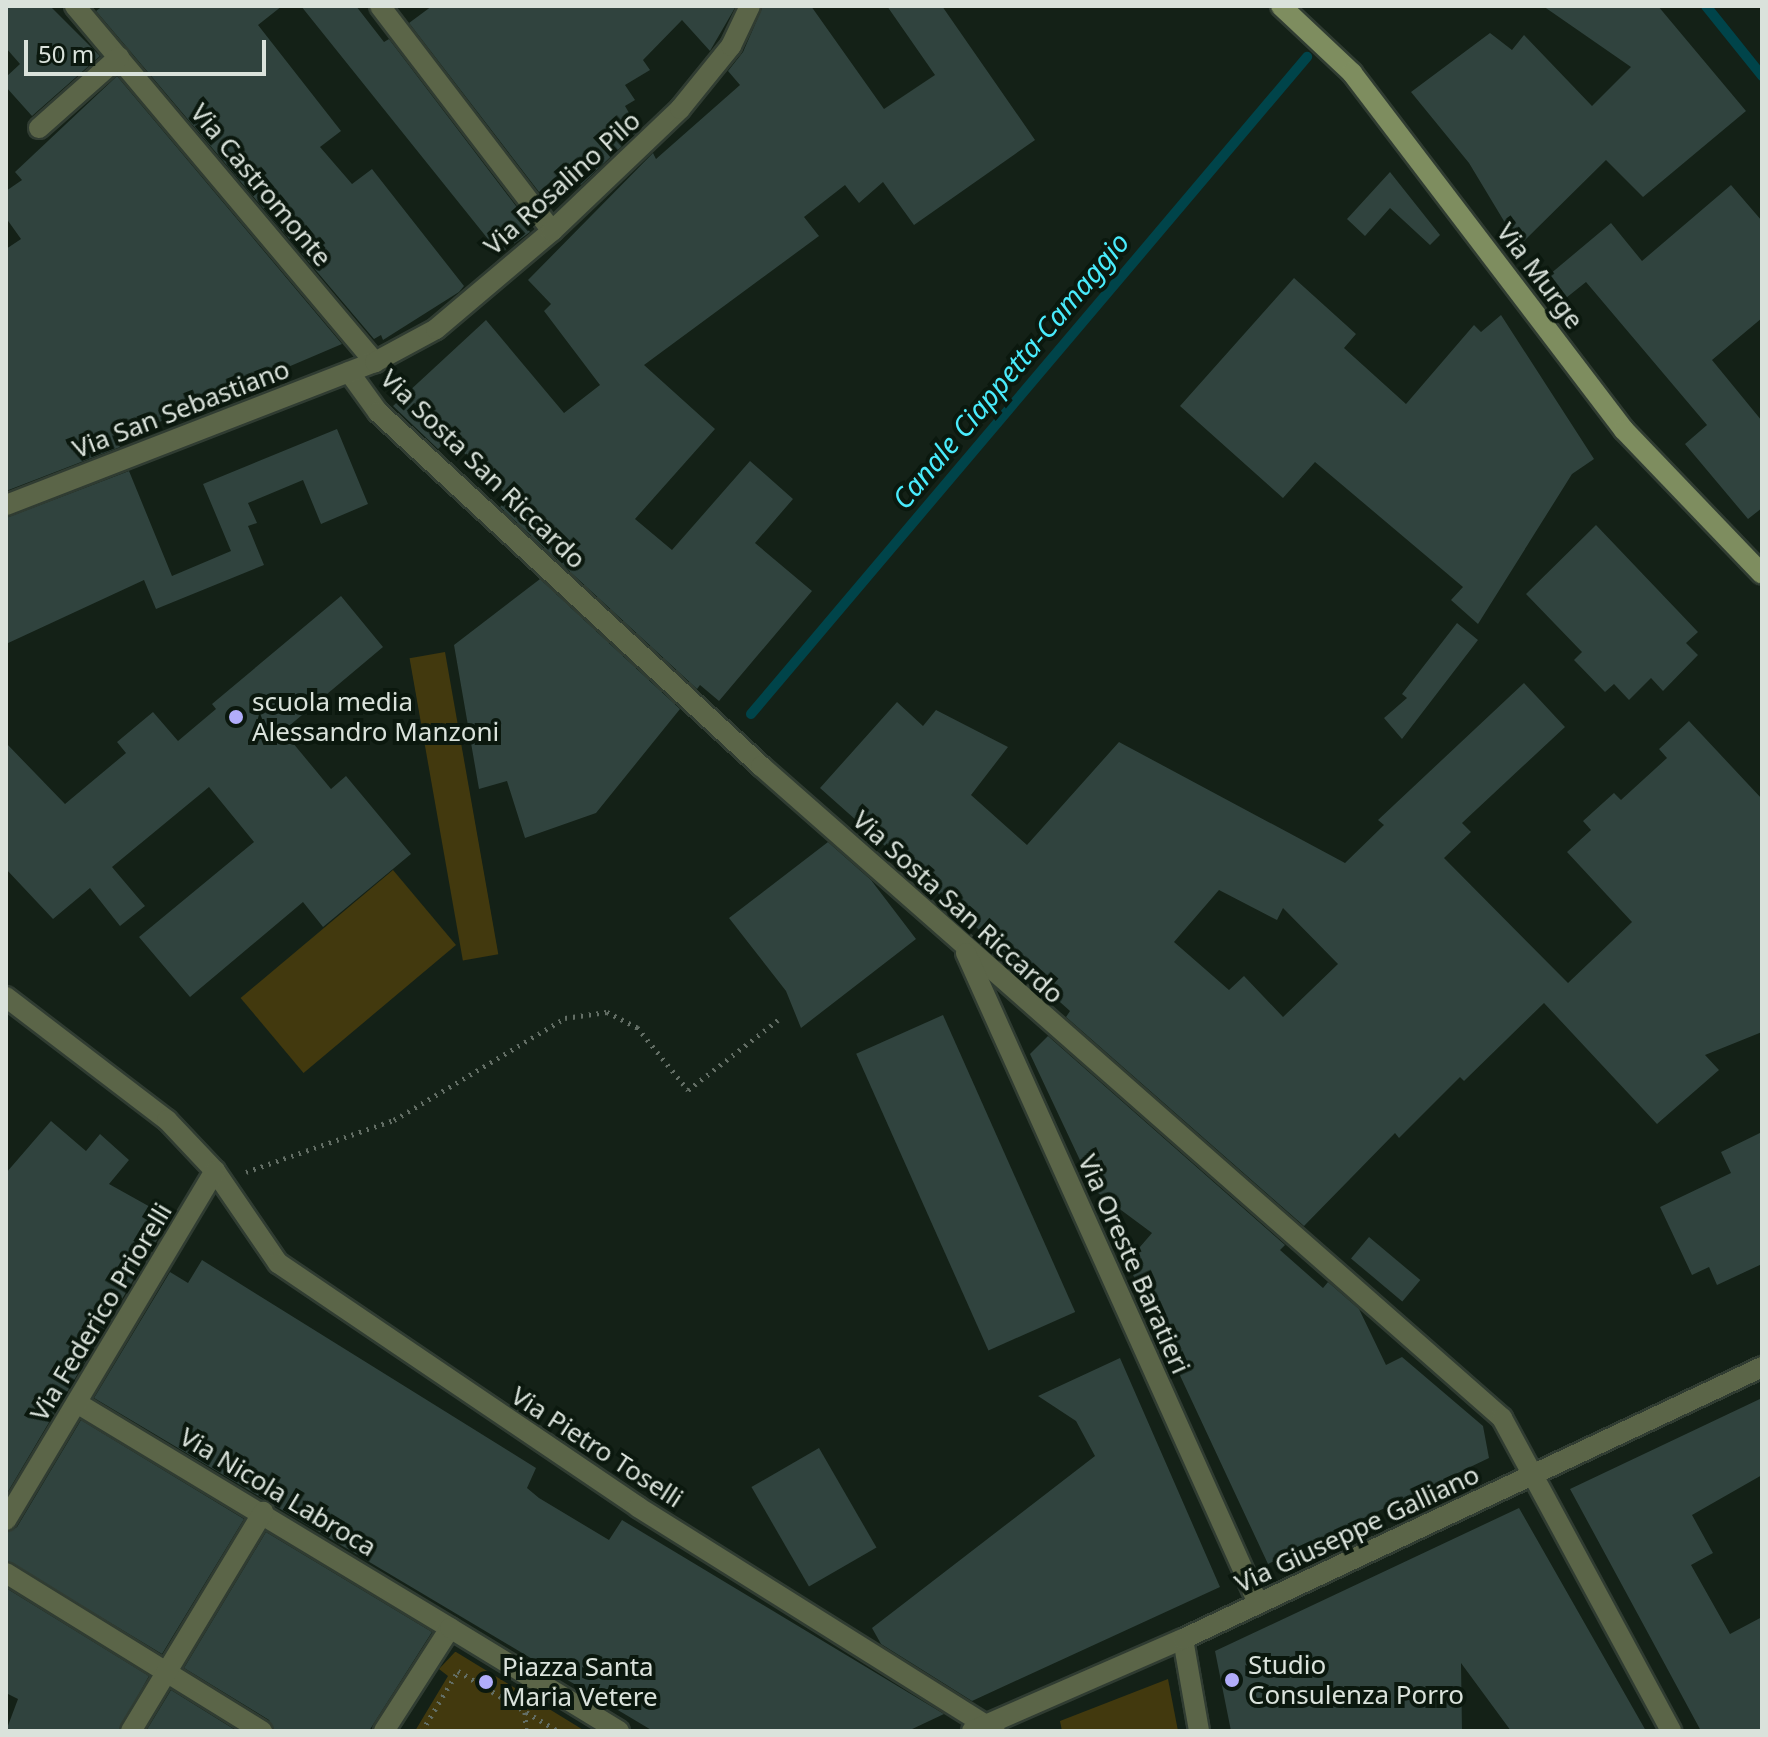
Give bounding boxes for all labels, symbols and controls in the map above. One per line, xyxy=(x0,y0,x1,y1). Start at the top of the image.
scale bar xyxy=(28,24,270,74)
text: 50 m xyxy=(38,37,94,70)
street label: Via Castromonte xyxy=(184,97,338,273)
street label: Via Rosalino Pilo xyxy=(477,105,647,261)
street label: Via Murge xyxy=(1490,217,1590,335)
water label: Canale Ciappetta-Camaggio xyxy=(885,225,1135,515)
street label: Via San Sebastiano xyxy=(68,353,294,465)
street label: Via Sosta San Riccardo xyxy=(374,363,592,575)
place label: scuola media Alessandro Manzoni xyxy=(252,686,499,748)
marker: scuola media Alessandro Manzoni xyxy=(227,708,245,726)
street label: Via Sosta San Riccardo xyxy=(846,804,1070,1010)
street label: Via Oreste Baratieri xyxy=(1072,1150,1196,1378)
street label: Via Federico Priorelli xyxy=(24,1197,178,1427)
street label: Via Pietro Toselli xyxy=(505,1380,689,1514)
street label: Via Nicola Labroca xyxy=(174,1421,382,1563)
street label: Via Giuseppe Galliano xyxy=(1230,1459,1484,1599)
place label: Studio Consulenza Porro xyxy=(1248,1649,1464,1710)
place label: Piazza Santa Maria Vetere xyxy=(502,1651,658,1712)
marker: Studio Consulenza Porro xyxy=(1223,1671,1241,1689)
marker: Piazza Santa Maria Vetere xyxy=(477,1673,495,1691)

